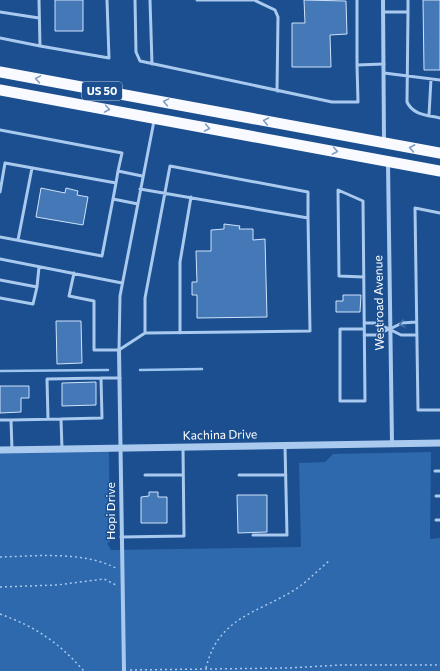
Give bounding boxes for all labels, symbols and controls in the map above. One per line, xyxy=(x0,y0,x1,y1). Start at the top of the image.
one-way arrow xyxy=(35,75,41,83)
road number: US 50 xyxy=(82,82,122,100)
one-way arrow xyxy=(163,99,169,107)
one-way arrow xyxy=(104,105,110,113)
one-way arrow xyxy=(263,117,269,126)
one-way arrow xyxy=(204,123,210,131)
one-way arrow xyxy=(409,144,415,153)
one-way arrow xyxy=(332,147,338,155)
street label: Westroad Avenue xyxy=(370,255,386,351)
one-way arrow xyxy=(399,319,406,328)
street label: Kachina Drive xyxy=(183,426,257,442)
street label: Hopi Drive xyxy=(103,482,117,540)

